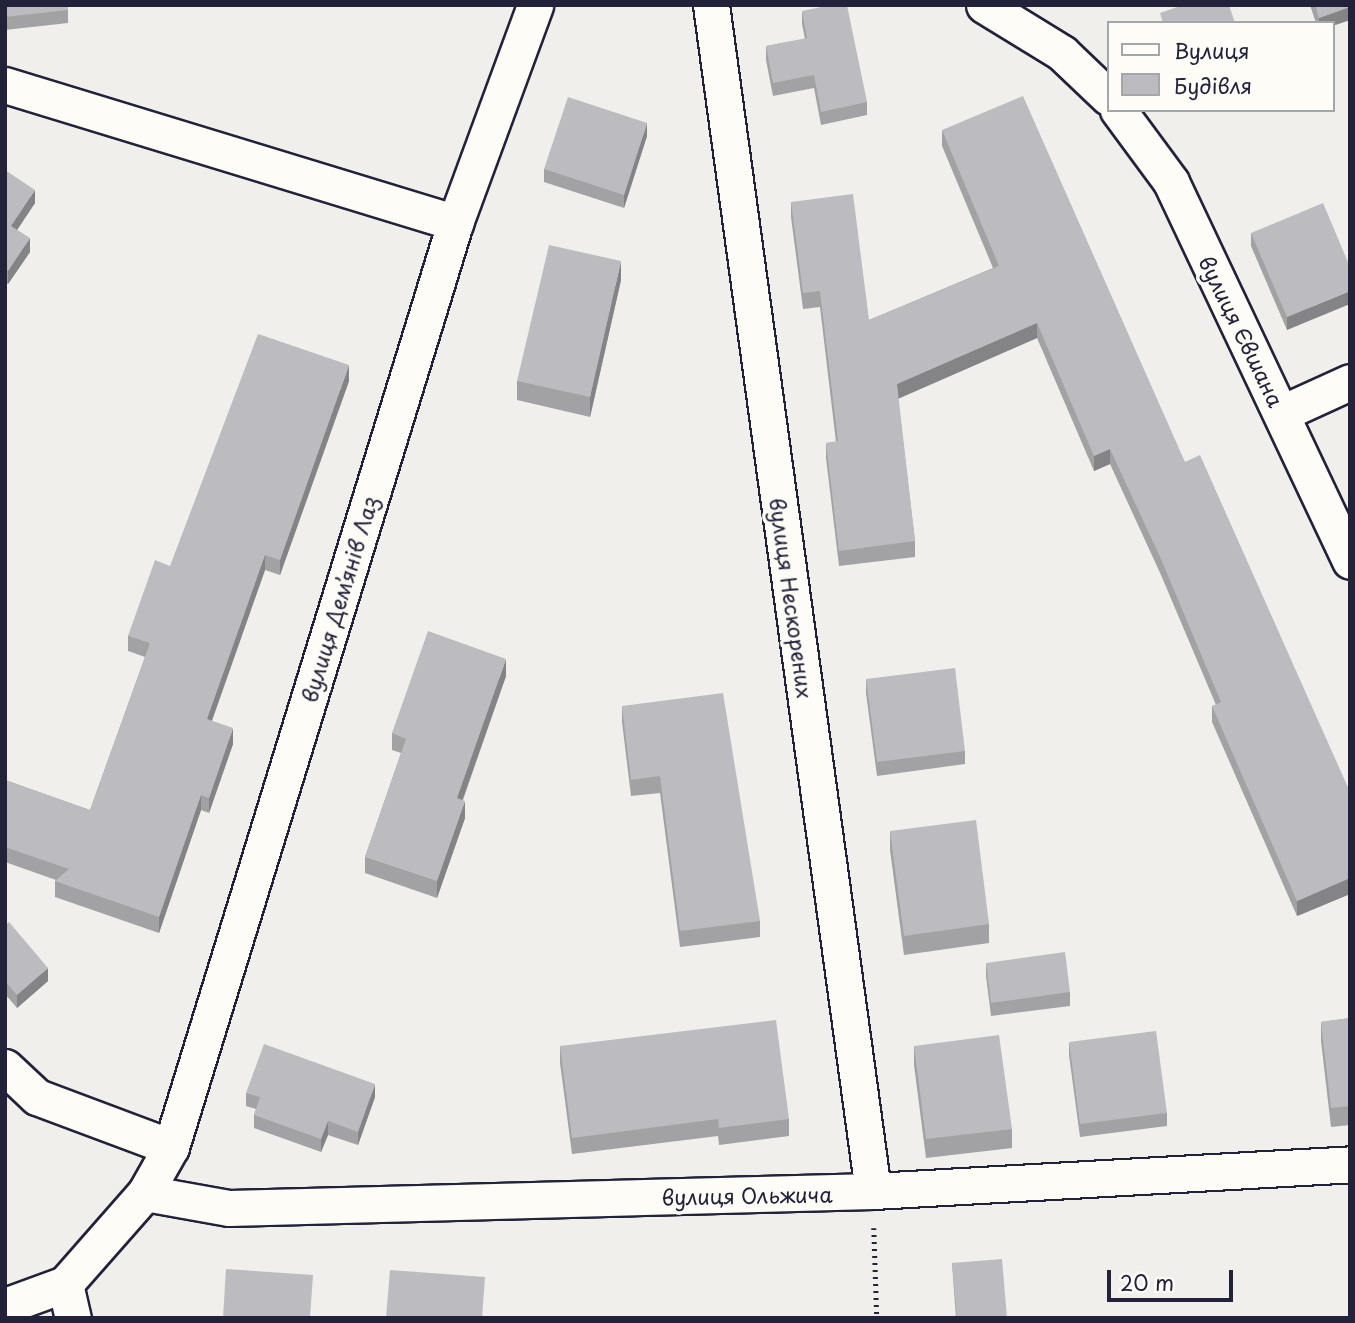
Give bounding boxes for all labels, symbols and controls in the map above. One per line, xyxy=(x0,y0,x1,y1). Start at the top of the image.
legend xyxy=(1106,21,1334,112)
text: Вулиця xyxy=(1174,34,1250,66)
text: Будівля xyxy=(1174,69,1252,101)
street label: вулиця Євшана xyxy=(1194,251,1290,411)
street label: вулиця Демʼянів Лаз xyxy=(296,493,382,705)
street label: вулиця Нескорених xyxy=(765,496,819,700)
street label: вулиця Ольжича xyxy=(661,1181,833,1209)
scale bar xyxy=(1110,1256,1236,1300)
text: 20 m xyxy=(1120,1266,1174,1298)

